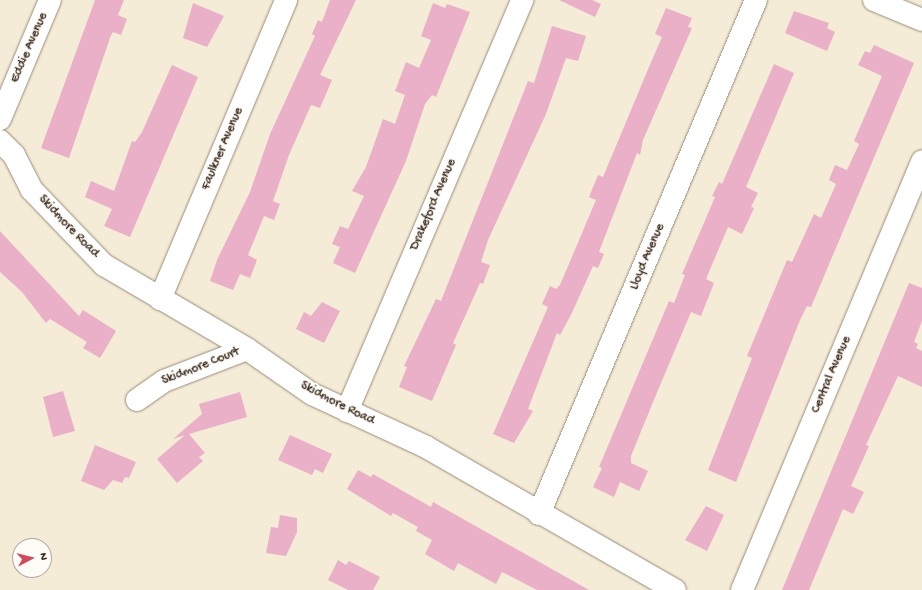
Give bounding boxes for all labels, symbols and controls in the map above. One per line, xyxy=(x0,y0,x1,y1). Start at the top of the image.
street label: Eddie Avenue xyxy=(8,10,52,86)
street label: Faulkner Avenue xyxy=(199,105,247,193)
street label: Drakeford Avenue xyxy=(408,157,460,253)
street label: Skidmore Road xyxy=(34,192,102,262)
street label: Lloyd Avenue xyxy=(627,221,669,293)
street label: Central Avenue xyxy=(809,334,855,416)
street label: Skidmore Court xyxy=(160,344,242,390)
street label: Skidmore Road xyxy=(297,379,377,429)
north arrow xyxy=(12,538,52,578)
text: N xyxy=(37,552,49,561)

